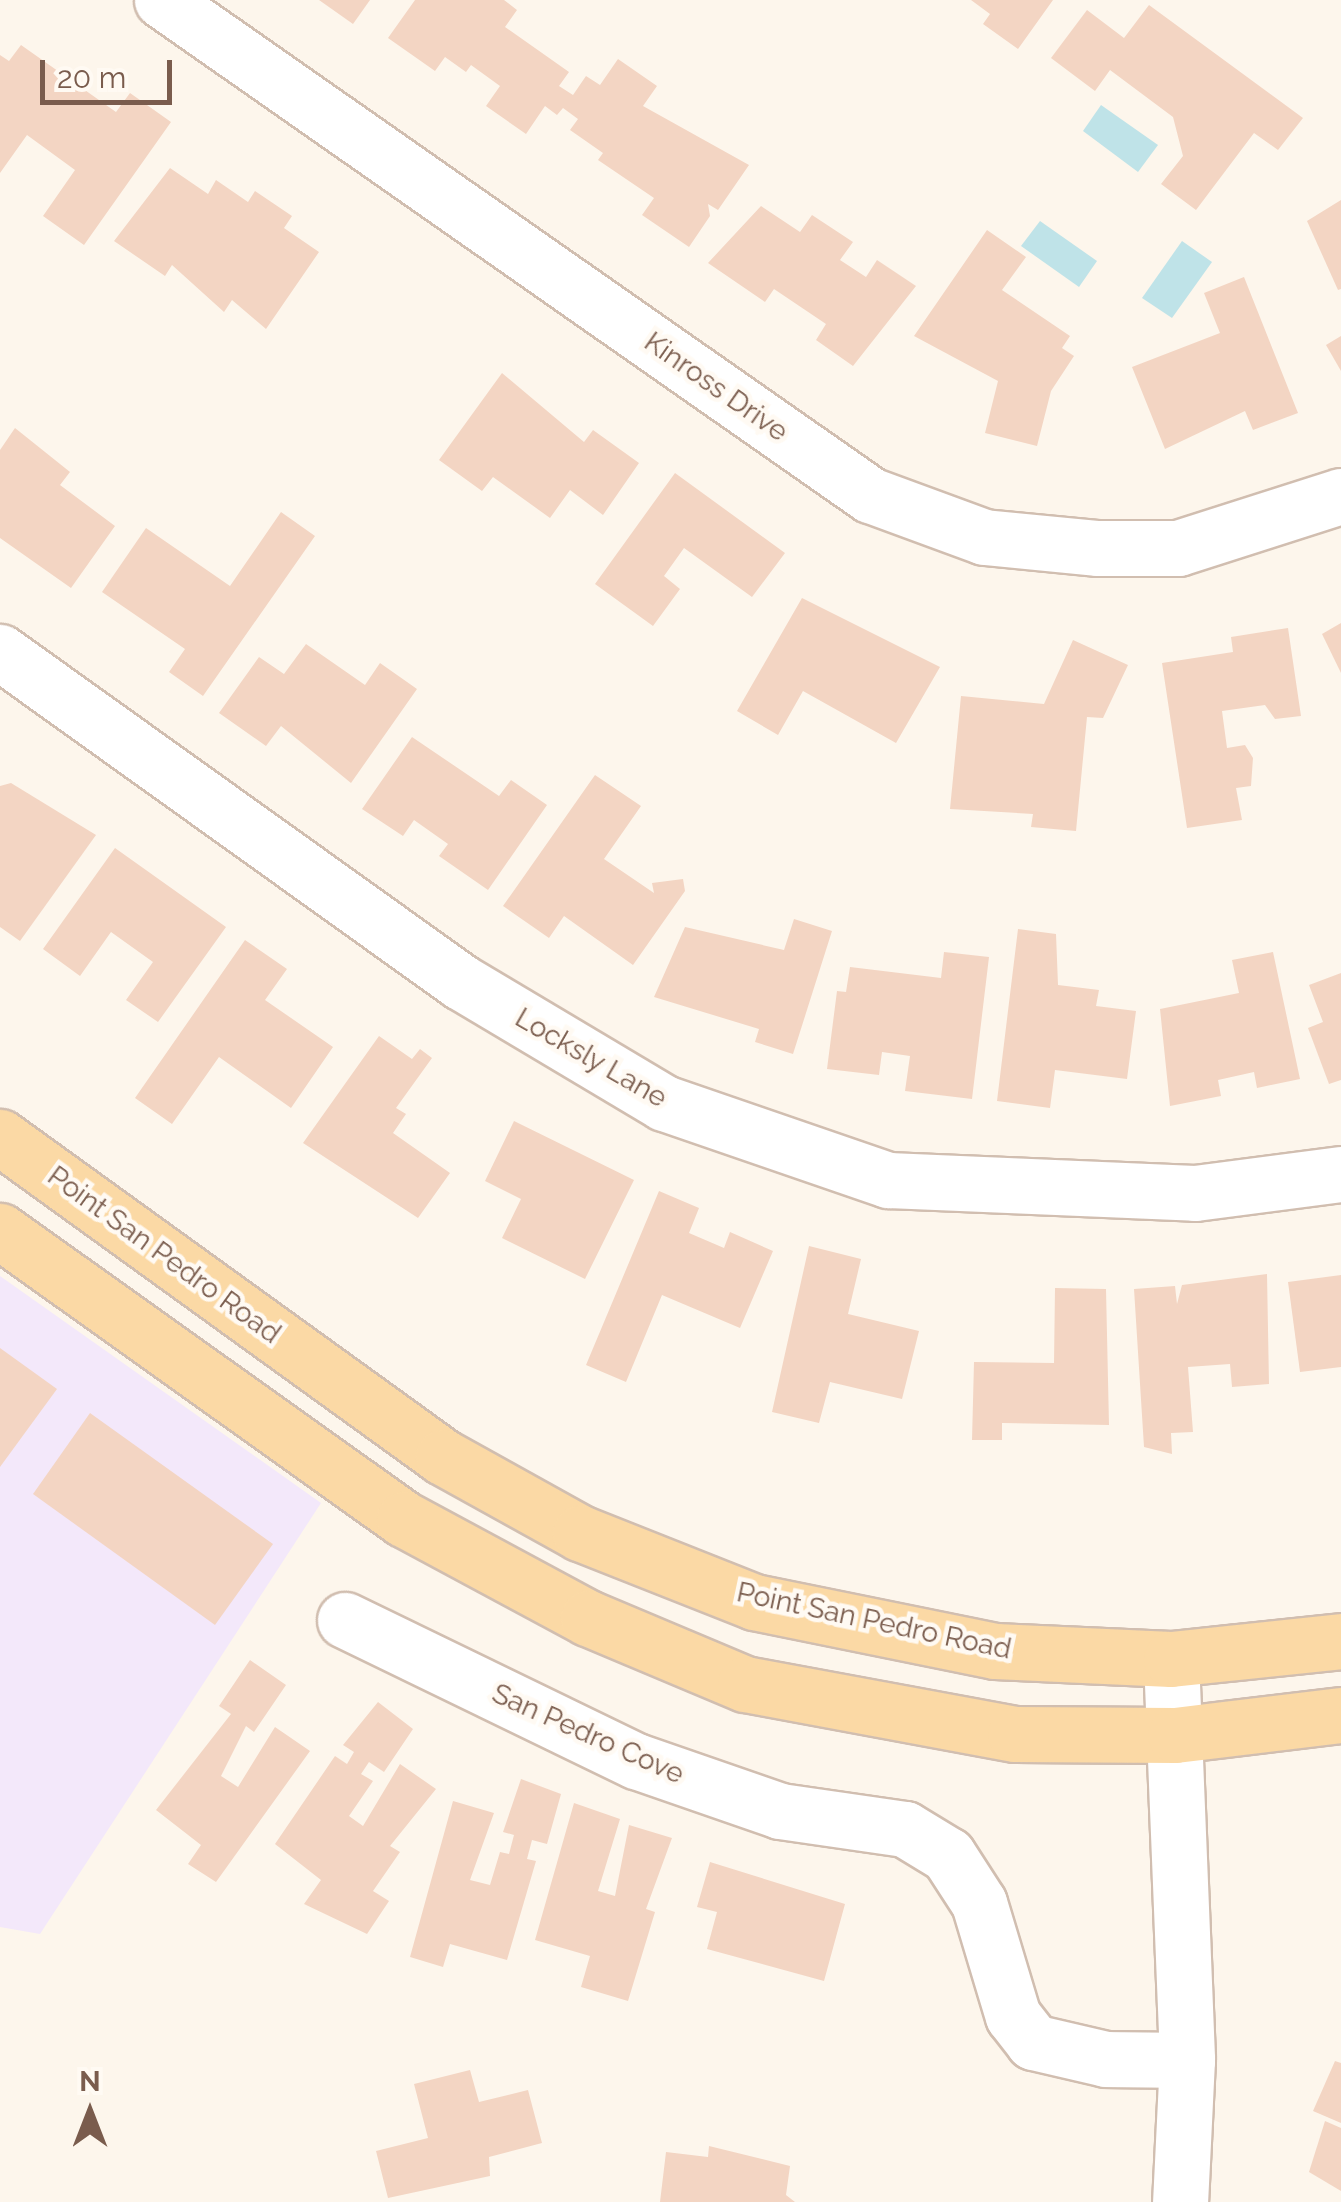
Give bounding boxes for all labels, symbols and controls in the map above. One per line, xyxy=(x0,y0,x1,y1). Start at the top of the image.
scale bar xyxy=(45,40,178,102)
text: 20 m xyxy=(57,60,126,95)
street label: Kinross Drive xyxy=(638,325,794,449)
street label: Locksly Lane xyxy=(509,1001,673,1115)
street label: Point San Pedro Road xyxy=(41,1159,287,1351)
street label: Point San Pedro Road xyxy=(734,1575,1014,1667)
street label: San Pedro Cove xyxy=(487,1677,689,1791)
north arrow xyxy=(40,2062,140,2162)
text: N xyxy=(79,2065,101,2098)

